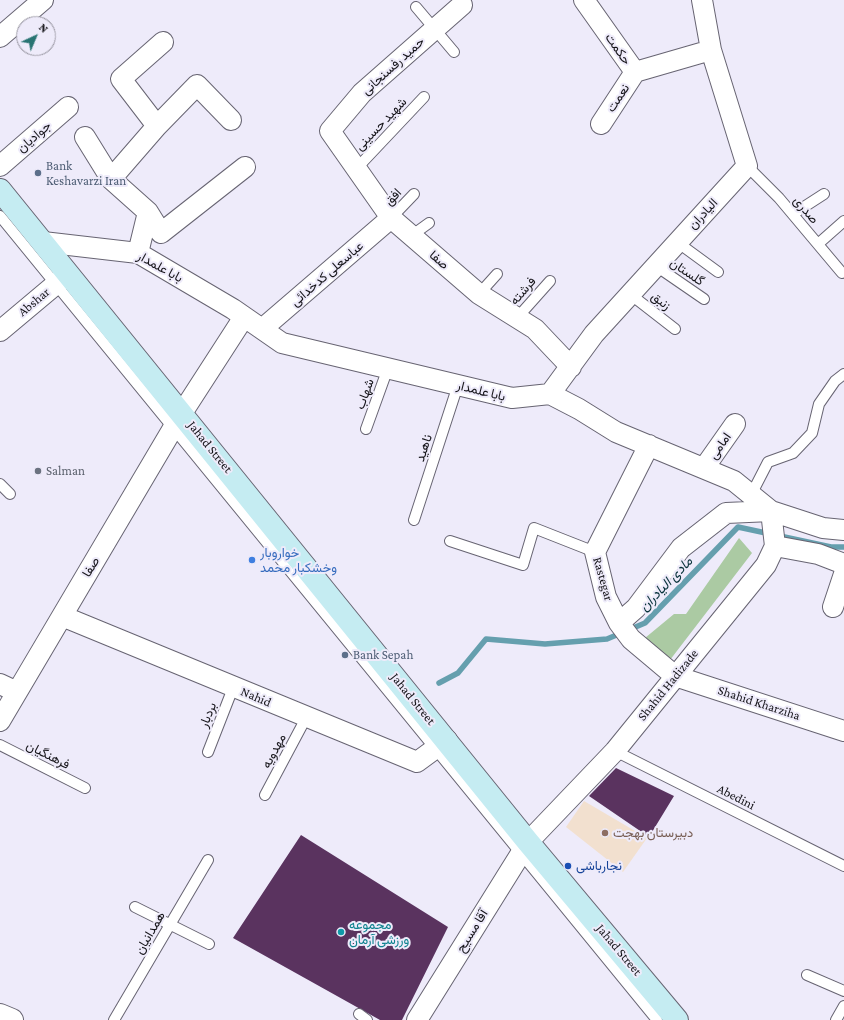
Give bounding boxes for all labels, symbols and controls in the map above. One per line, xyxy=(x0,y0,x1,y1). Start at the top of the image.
north arrow xyxy=(16,16,56,56)
text: N xyxy=(37,21,51,35)
street label: حکمت xyxy=(602,30,634,68)
street label: حمید رفسنجانی xyxy=(358,34,428,98)
street label: نعمت xyxy=(603,81,633,115)
street label: شهید حسینی xyxy=(352,94,410,154)
street label: جوادیان xyxy=(14,118,54,156)
place label: Bank Keshavarzi Iran xyxy=(46,158,126,189)
marker: Bank Keshavarzi Iran xyxy=(33,168,43,178)
street label: افق xyxy=(381,185,405,209)
street label: صدری xyxy=(790,193,822,227)
street label: الیادران xyxy=(685,195,721,233)
street label: عباسعلی کدخدائی xyxy=(287,238,367,310)
street label: صفا xyxy=(426,247,452,273)
street label: بابا علمدار xyxy=(135,248,185,286)
street label: گلستان xyxy=(667,255,707,289)
street label: فرشته xyxy=(507,274,539,308)
street label: Abshar xyxy=(15,284,53,320)
street label: زنبق xyxy=(648,288,674,314)
street label: شهاب xyxy=(352,377,378,411)
street label: بابا علمدار xyxy=(455,377,507,405)
street label: Jahad Street xyxy=(184,418,236,476)
street label: امامی xyxy=(705,430,735,462)
street label: ناهید xyxy=(412,432,436,464)
place label: Salman xyxy=(46,463,85,479)
marker: Salman xyxy=(33,466,43,476)
place label: خواروبار وخشکبار محمد xyxy=(260,545,337,576)
water label: مادی الیادران xyxy=(636,553,696,615)
street label: صفا xyxy=(79,554,103,580)
marker: خواروبار وخشکبار محمد xyxy=(247,555,257,565)
street label: Rastegar xyxy=(589,555,617,603)
street label: Shahid Hadizade xyxy=(634,646,702,724)
place label: Bank Sepah xyxy=(353,647,413,663)
marker: Bank Sepah xyxy=(340,650,350,660)
street label: Jahad Street xyxy=(387,670,439,728)
street label: Shahid Kharziha xyxy=(716,682,802,724)
street label: Nahid xyxy=(238,684,274,710)
street label: بردبار xyxy=(196,700,220,730)
street label: مهدویه xyxy=(258,731,290,771)
street label: فرهنگیان xyxy=(24,737,72,773)
street label: Abedini xyxy=(714,781,758,813)
place label: دبیرستان بهجت xyxy=(613,825,693,841)
marker: دبیرستان بهجت xyxy=(600,828,610,838)
place label: نجارباشی xyxy=(576,858,622,874)
marker: نجارباشی xyxy=(563,861,573,871)
street label: آقا مسیح xyxy=(453,907,491,955)
street label: همدانیان xyxy=(131,909,169,957)
place label: مجموعه ورزشی آرمان xyxy=(349,917,409,948)
street label: Jahad Street xyxy=(593,921,645,979)
marker: مجموعه ورزشی آرمان xyxy=(336,927,346,937)

